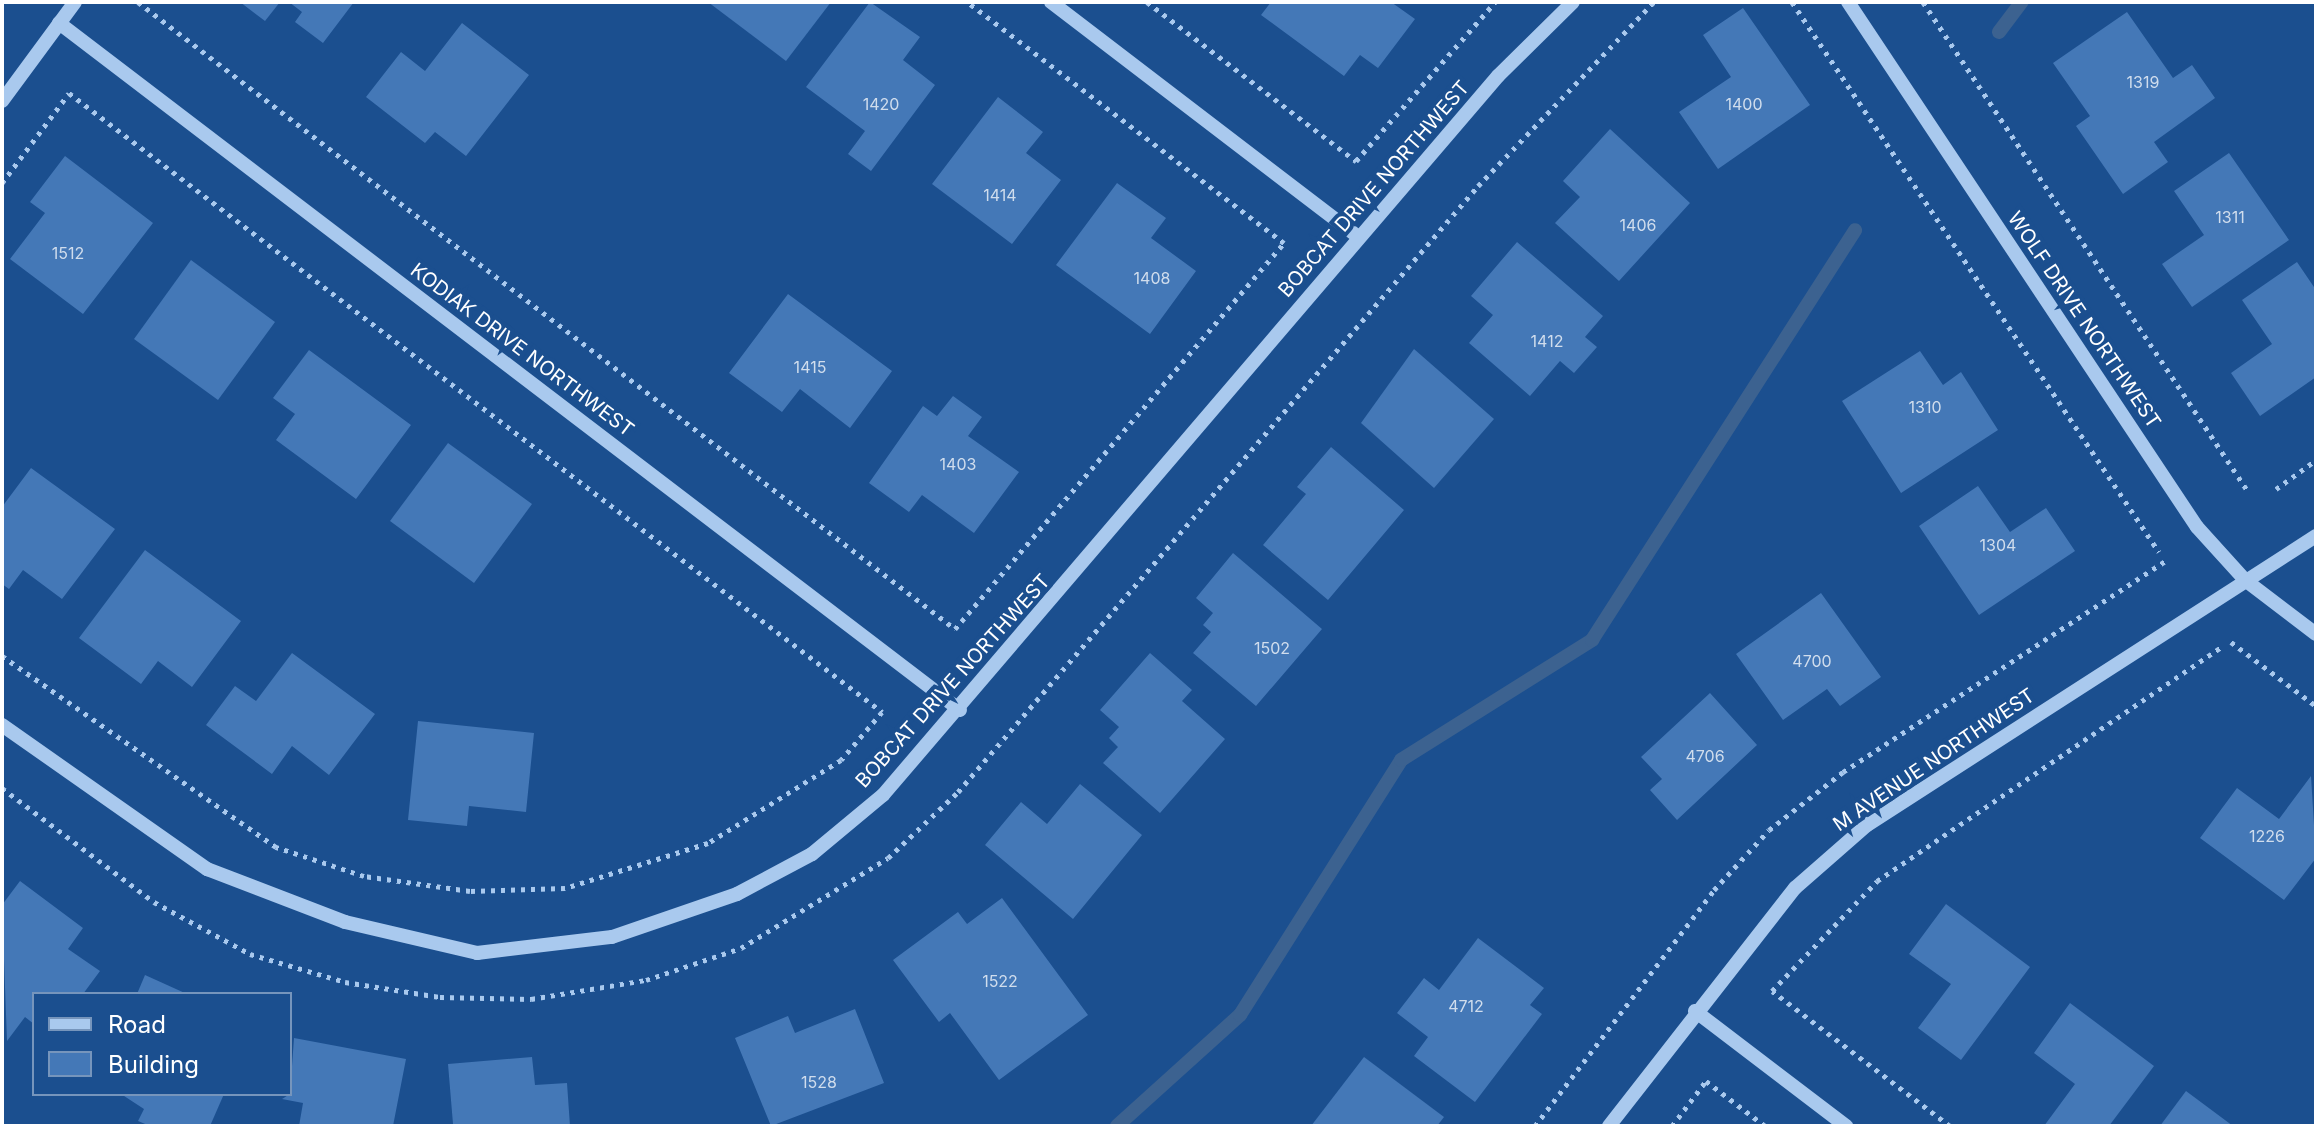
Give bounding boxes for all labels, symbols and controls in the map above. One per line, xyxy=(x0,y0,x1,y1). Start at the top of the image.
house number: 1319 xyxy=(2127,72,2159,92)
street label: BOBCAT DRIVE NORTHWEST xyxy=(1273,76,1475,302)
house number: 1420 xyxy=(863,94,899,114)
house number: 1400 xyxy=(1725,94,1763,114)
house number: 1414 xyxy=(983,185,1017,205)
street label: WOLF DRIVE NORTHWEST xyxy=(2002,207,2166,433)
house number: 1311 xyxy=(2215,207,2245,227)
house number: 1406 xyxy=(1620,215,1656,235)
house number: 1512 xyxy=(52,243,84,263)
street label: KODIAK DRIVE NORTHWEST xyxy=(406,258,638,442)
house number: 1408 xyxy=(1134,268,1170,288)
house number: 1412 xyxy=(1531,331,1563,351)
house number: 1415 xyxy=(794,357,826,377)
house number: 1310 xyxy=(1909,397,1941,417)
house number: 1403 xyxy=(940,454,976,474)
house number: 1304 xyxy=(1980,535,2016,555)
street label: BOBCAT DRIVE NORTHWEST xyxy=(851,569,1055,793)
house number: 1502 xyxy=(1254,638,1290,658)
house number: 4700 xyxy=(1792,651,1832,671)
street label: M AVENUE NORTHWEST xyxy=(1829,684,2039,836)
house number: 4706 xyxy=(1685,746,1725,766)
house number: 1226 xyxy=(2249,826,2285,846)
house number: 1522 xyxy=(982,971,1018,991)
legend xyxy=(32,992,292,1096)
house number: 4712 xyxy=(1448,996,1484,1016)
text: Road xyxy=(108,1010,166,1039)
text: Building xyxy=(108,1050,199,1079)
house number: 1528 xyxy=(801,1072,837,1092)

